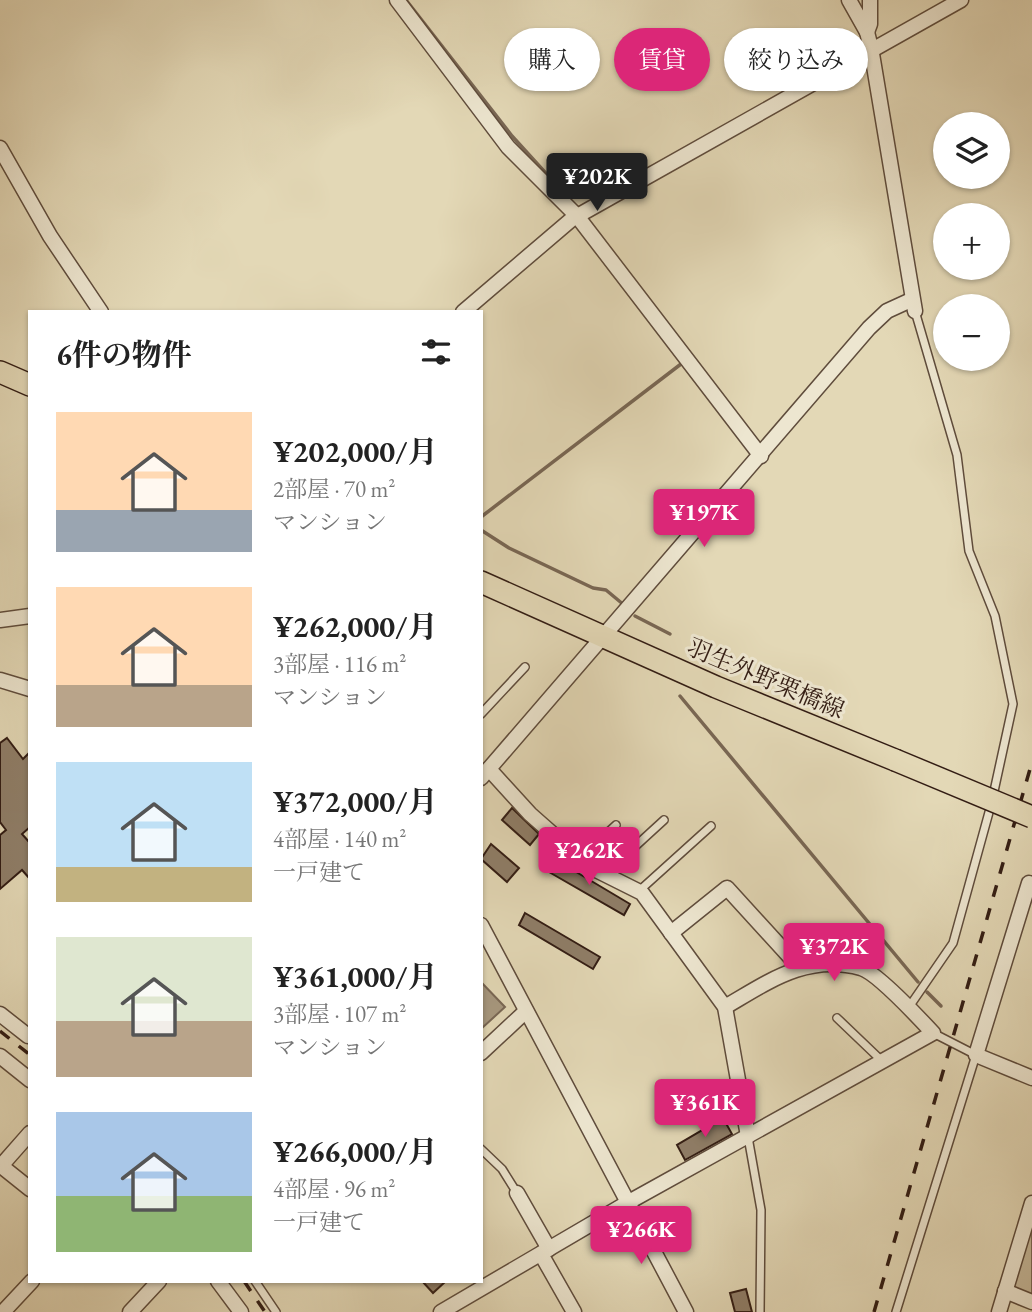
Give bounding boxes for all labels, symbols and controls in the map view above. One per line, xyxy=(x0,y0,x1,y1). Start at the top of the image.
chip: 購入 xyxy=(504,28,600,91)
chip: 賃貸 xyxy=(614,28,710,91)
chip: 絞り込み xyxy=(724,28,868,91)
map controls xyxy=(933,112,1010,371)
button: layers xyxy=(933,112,1010,189)
pin: ¥202K xyxy=(548,154,646,213)
text: ¥202K xyxy=(562,161,632,191)
button: + xyxy=(933,203,1010,280)
button: − xyxy=(933,294,1010,371)
icon: filters xyxy=(417,333,455,371)
text: 6件の物件 xyxy=(56,335,192,374)
text: ¥202,000/月 xyxy=(273,432,437,471)
icon: home xyxy=(112,440,196,524)
text: 2部屋 · 70 m² xyxy=(273,474,395,504)
pin: ¥197K xyxy=(655,490,753,549)
text: ¥197K xyxy=(669,497,739,527)
text: マンション xyxy=(273,507,387,537)
text: ¥262,000/月 xyxy=(273,607,437,646)
icon: home xyxy=(112,615,196,699)
street label: 羽生外野栗橋線 xyxy=(683,631,849,725)
text: 3部屋 · 116 m² xyxy=(273,649,406,679)
text: マンション xyxy=(273,682,387,712)
text: ¥372,000/月 xyxy=(273,782,437,821)
icon: home xyxy=(112,790,196,874)
text: 4部屋 · 140 m² xyxy=(273,824,406,854)
pin: ¥262K xyxy=(540,828,638,887)
text: ¥262K xyxy=(554,835,624,865)
text: 一戸建て xyxy=(273,857,365,887)
pin: ¥372K xyxy=(785,923,883,983)
text: ¥372K xyxy=(799,931,869,961)
text: ¥361,000/月 xyxy=(273,957,437,996)
icon: home xyxy=(112,965,196,1049)
text: 3部屋 · 107 m² xyxy=(273,999,406,1029)
text: マンション xyxy=(273,1032,387,1062)
pin: ¥361K xyxy=(656,1080,754,1139)
text: ¥361K xyxy=(670,1087,740,1117)
text: ¥266,000/月 xyxy=(273,1132,437,1171)
icon: home xyxy=(112,1140,196,1224)
text: 4部屋 · 96 m² xyxy=(273,1174,395,1204)
pin: ¥266K xyxy=(592,1206,690,1266)
text: 一戸建て xyxy=(273,1207,365,1237)
text: ¥266K xyxy=(606,1214,676,1244)

